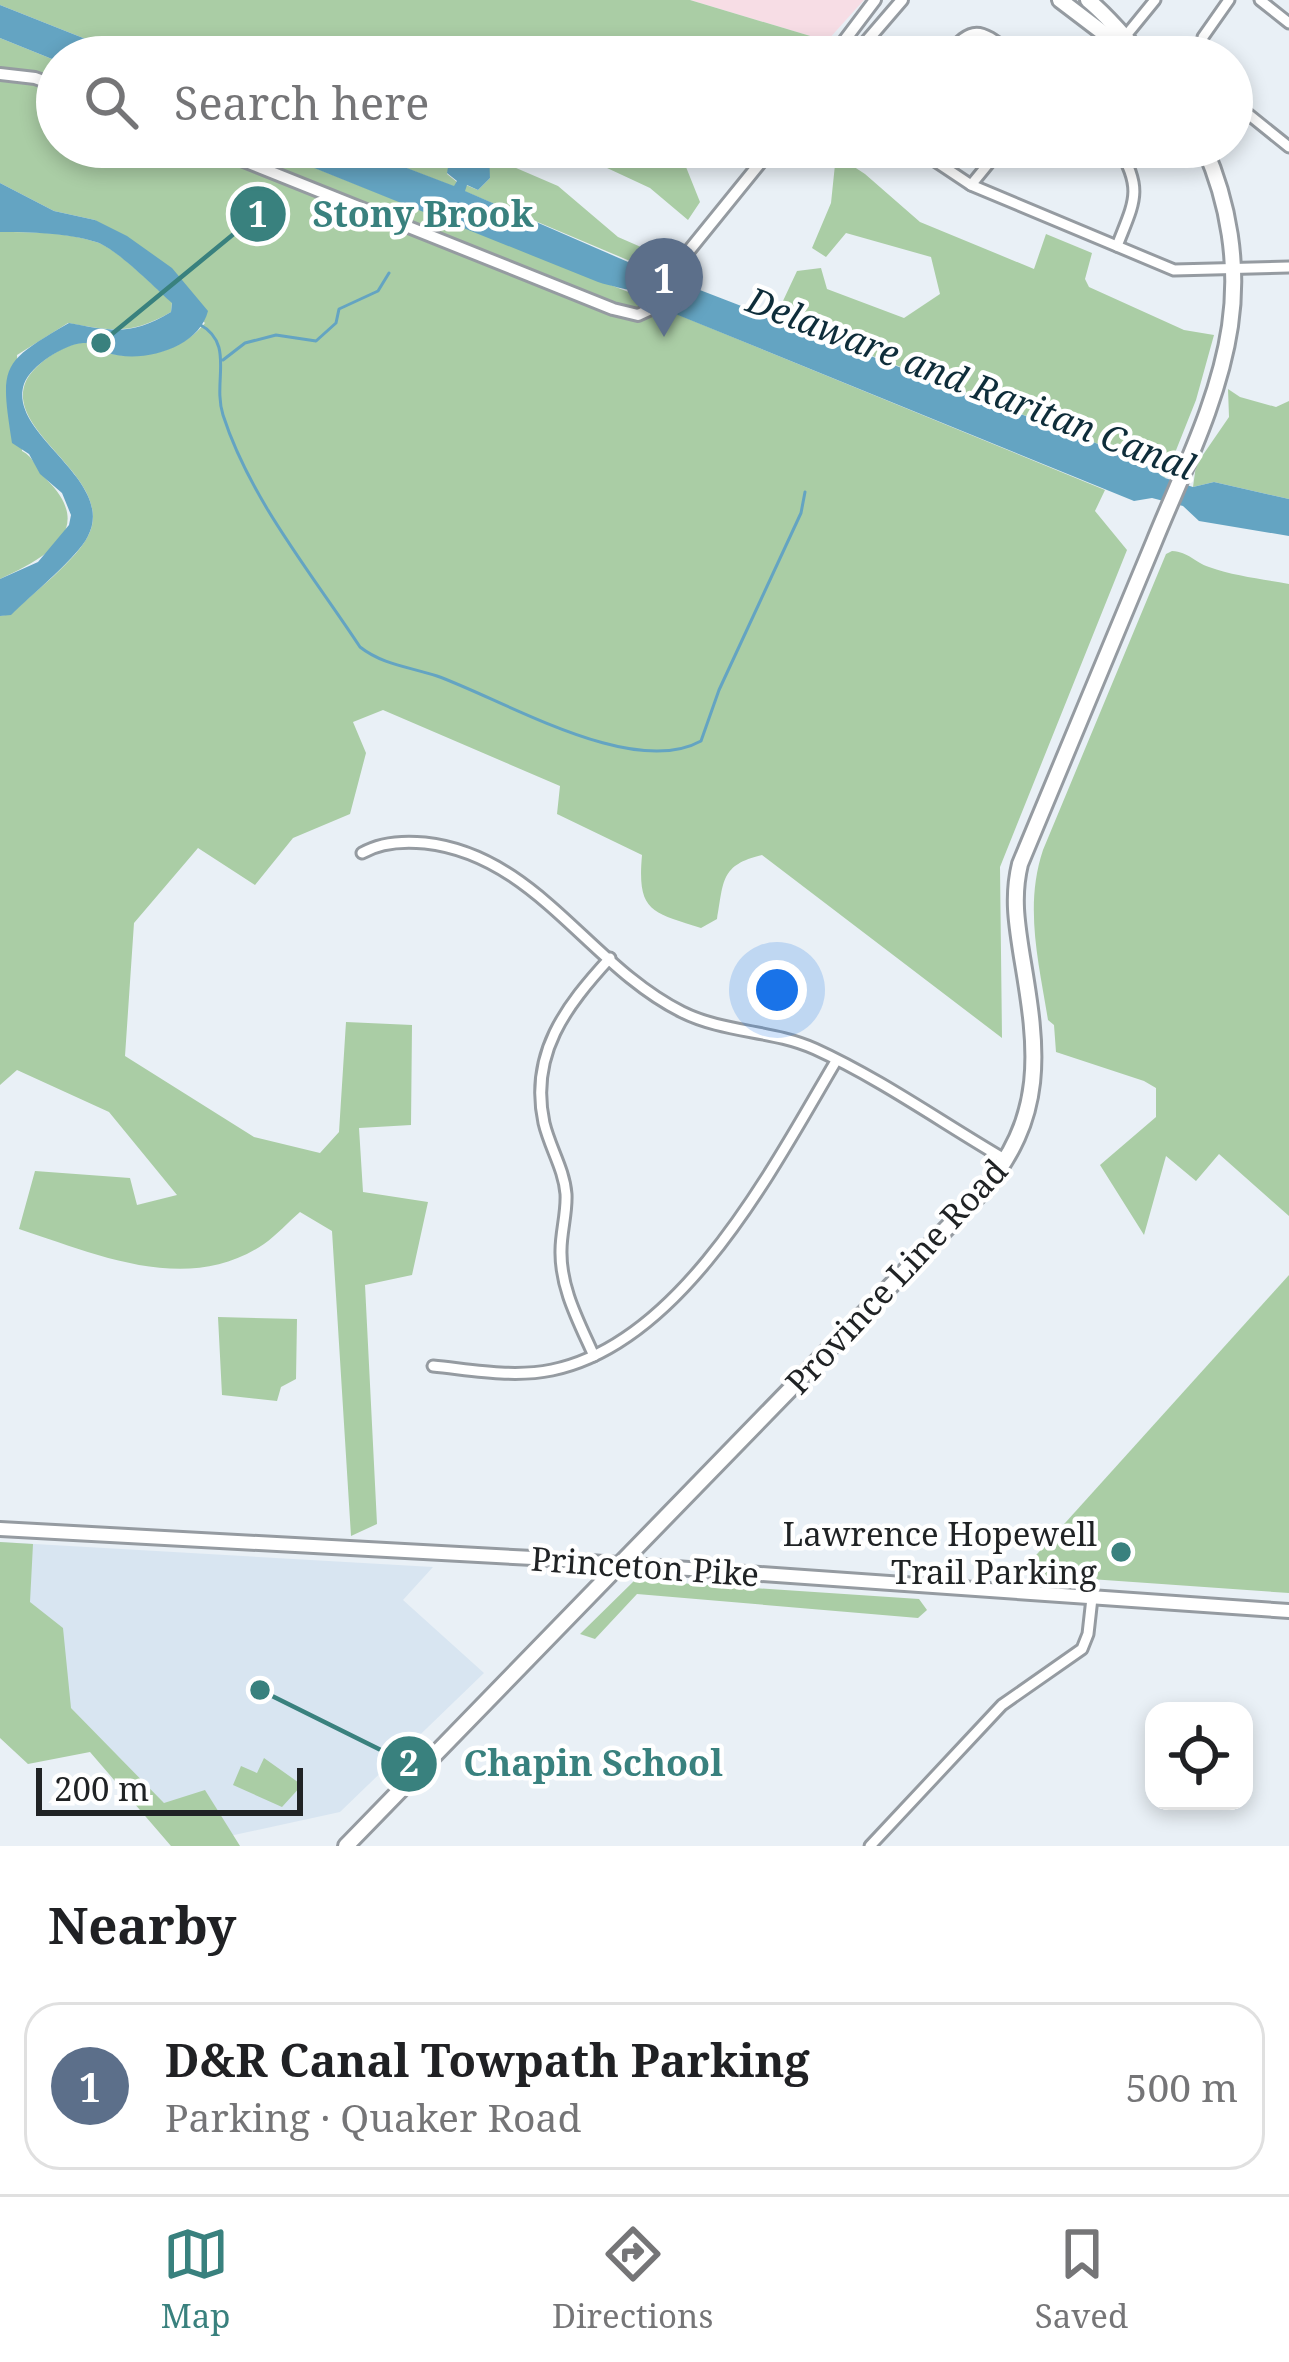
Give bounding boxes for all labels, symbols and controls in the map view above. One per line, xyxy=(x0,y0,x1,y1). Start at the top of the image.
search box xyxy=(36,36,1253,168)
icon: search xyxy=(78,69,144,135)
text: Search here xyxy=(174,72,429,133)
callout: Stony Brook xyxy=(228,178,557,250)
text: 1 xyxy=(248,189,268,238)
text: Stony Brook xyxy=(312,189,534,238)
pin: 1 xyxy=(625,238,703,337)
water label: Delaware and Raritan Canal xyxy=(739,274,1202,491)
your location xyxy=(747,960,807,1020)
street label: Province Line Road xyxy=(775,1149,1017,1403)
place label: Lawrence Hopewell Trail Parking xyxy=(783,1511,1097,1594)
street label: Princeton Pike xyxy=(529,1536,761,1596)
marker: Lawrence Hopewell Trail Parking xyxy=(1108,1539,1134,1565)
map controls xyxy=(1145,1702,1253,1810)
button: locate xyxy=(1145,1702,1253,1810)
callout: Chapin School xyxy=(379,1728,747,1800)
text: 2 xyxy=(399,1738,419,1787)
text: Chapin School xyxy=(463,1738,723,1787)
scale bar xyxy=(36,1762,303,1815)
text: 200 m xyxy=(54,1766,149,1811)
text: Nearby xyxy=(48,1889,236,1959)
text: D&R Canal Towpath Parking xyxy=(165,2029,810,2090)
text: 1 xyxy=(79,2060,101,2113)
text: 500 m xyxy=(1126,2060,1238,2113)
text: Parking · Quaker Road xyxy=(165,2090,581,2143)
tab: Map xyxy=(161,2221,231,2338)
tab: Directions xyxy=(552,2221,713,2338)
tab: Saved xyxy=(1035,2221,1128,2338)

